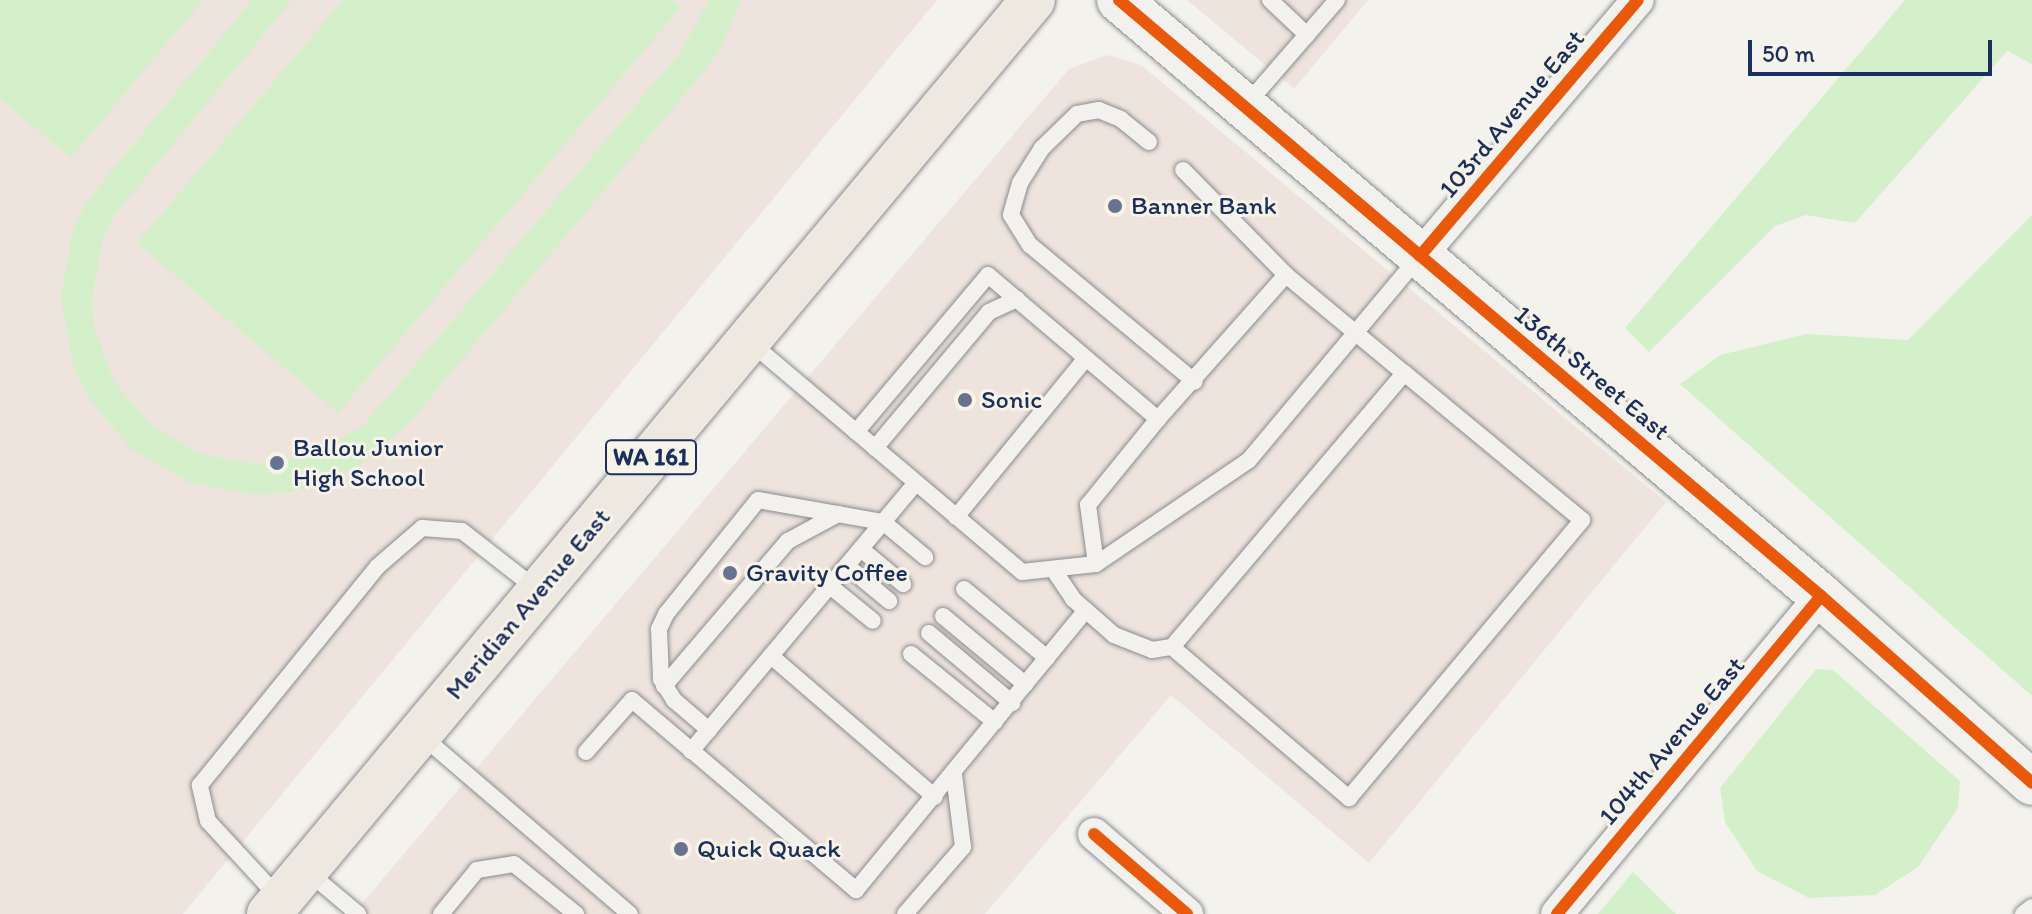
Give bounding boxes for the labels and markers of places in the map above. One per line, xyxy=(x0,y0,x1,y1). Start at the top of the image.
place label: Banner Bank xyxy=(1131,190,1277,222)
marker: Banner Bank xyxy=(1106,197,1124,215)
place label: Sonic xyxy=(981,384,1042,416)
marker: Sonic xyxy=(956,391,974,409)
place label: Ballou Junior High School xyxy=(293,432,443,494)
marker: Ballou Junior High School xyxy=(268,454,286,472)
place label: Gravity Coffee xyxy=(746,557,908,589)
marker: Gravity Coffee xyxy=(721,564,739,582)
place label: Quick Quack xyxy=(697,833,840,865)
marker: Quick Quack xyxy=(672,840,690,858)

